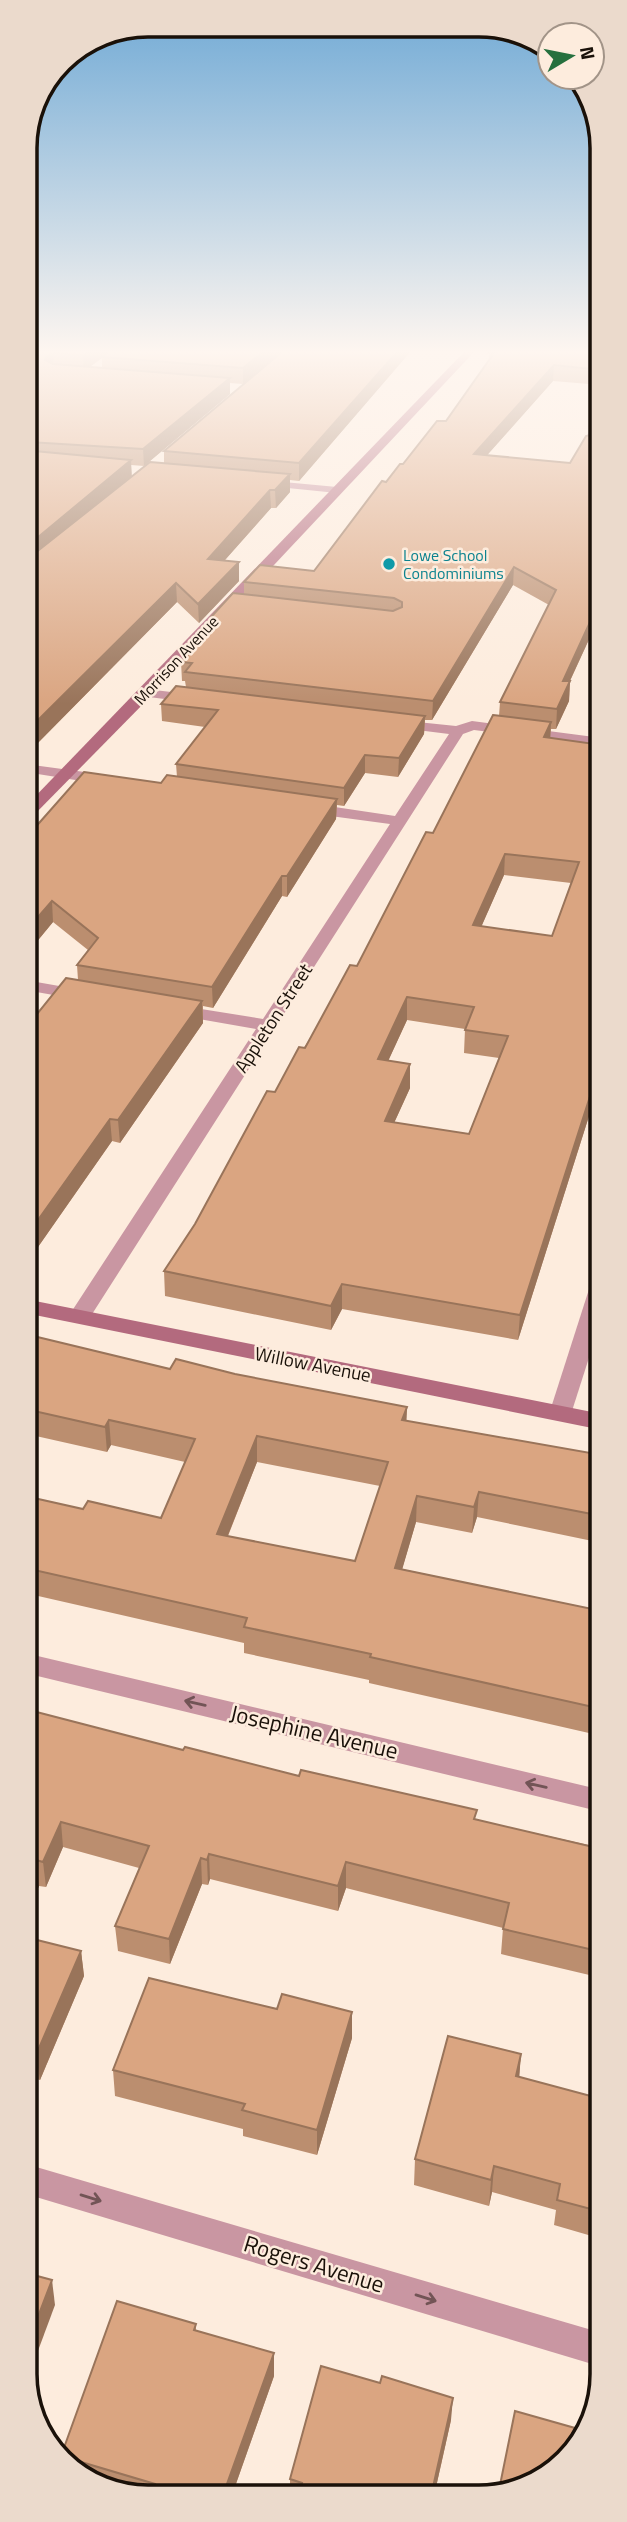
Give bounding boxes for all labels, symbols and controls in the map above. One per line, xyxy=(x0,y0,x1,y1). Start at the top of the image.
north arrow xyxy=(536,21,606,91)
text: N xyxy=(573,44,604,62)
place label: Lowe School Condominiums xyxy=(403,543,504,585)
marker: Lowe School Condominiums xyxy=(381,556,397,572)
street label: Morrison Avenue xyxy=(128,610,224,710)
street label: Appleton Street xyxy=(226,957,319,1078)
street label: Willow Avenue xyxy=(253,1338,374,1389)
street label: Josephine Avenue xyxy=(227,1695,402,1768)
one-way arrow xyxy=(184,1696,207,1709)
one-way arrow xyxy=(525,1778,548,1791)
one-way arrow xyxy=(80,2193,102,2206)
street label: Rogers Avenue xyxy=(240,2226,389,2301)
one-way arrow xyxy=(415,2292,437,2305)

